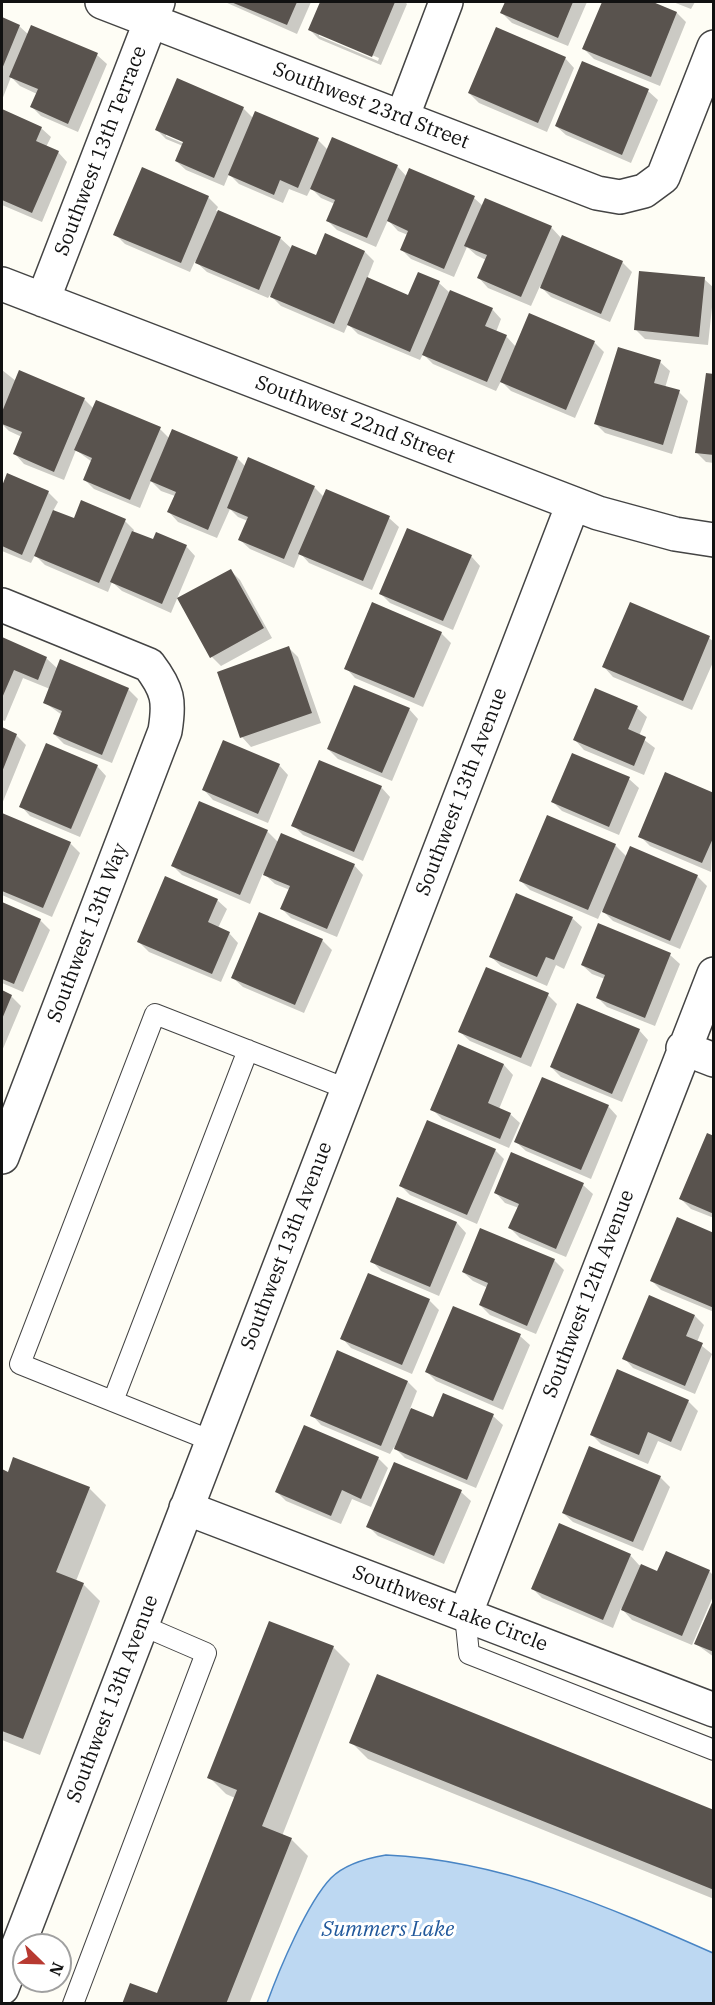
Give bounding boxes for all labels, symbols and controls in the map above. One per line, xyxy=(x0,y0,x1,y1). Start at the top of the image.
street label: Southwest 13th Terrace xyxy=(50,43,152,259)
street label: Southwest 23rd Street xyxy=(270,58,472,154)
street label: Southwest 22nd Street xyxy=(252,371,458,469)
street label: Southwest 13th Avenue xyxy=(411,685,513,899)
street label: Southwest 13th Way xyxy=(43,840,133,1026)
street label: Southwest 13th Avenue xyxy=(236,1139,338,1353)
street label: Southwest 12th Avenue xyxy=(538,1187,640,1401)
street label: Southwest Lake Circle xyxy=(349,1561,551,1657)
street label: Southwest 13th Avenue xyxy=(62,1592,164,1806)
water label: Summers Lake xyxy=(322,1917,454,1943)
north arrow xyxy=(12,1933,72,1993)
text: N xyxy=(45,1960,68,1979)

